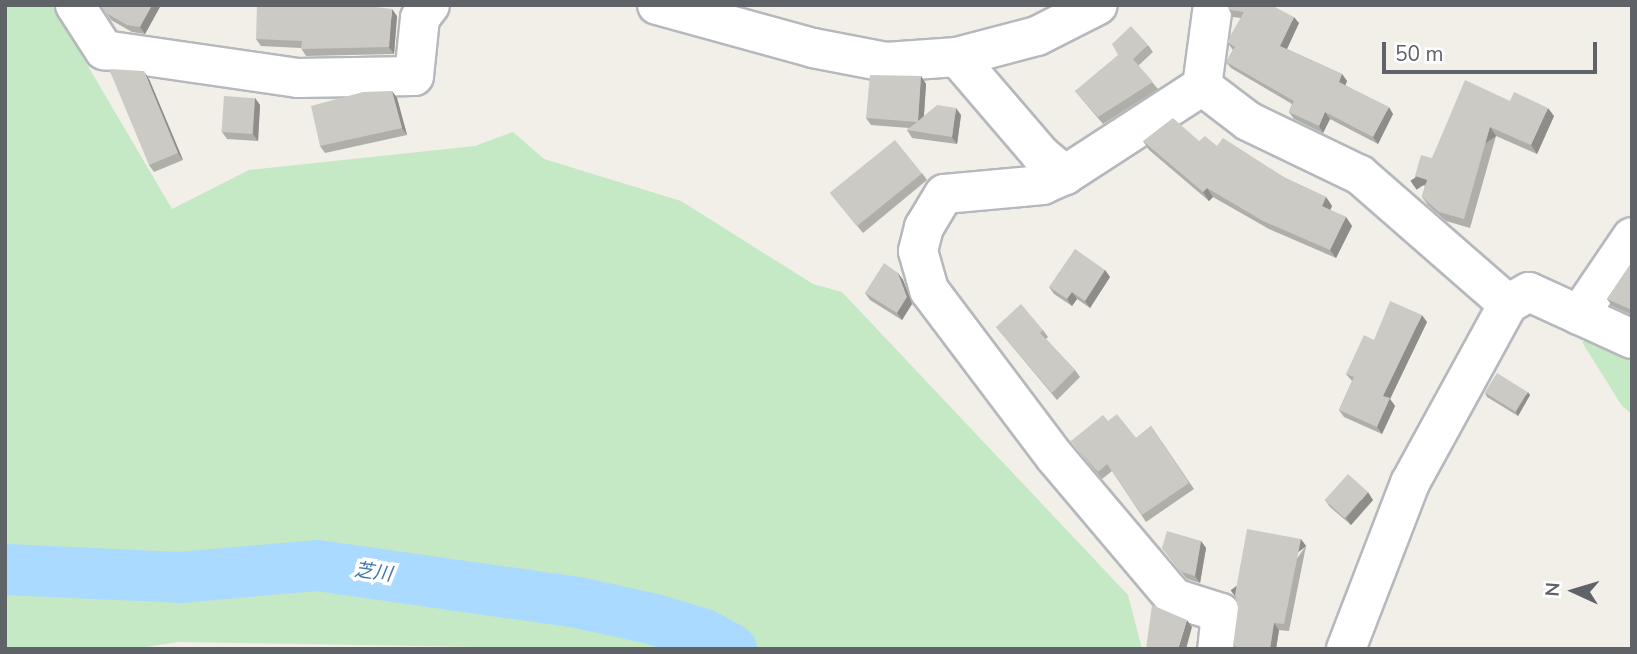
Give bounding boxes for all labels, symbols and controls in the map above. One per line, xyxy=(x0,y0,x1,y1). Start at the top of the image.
scale bar xyxy=(1385,28,1600,72)
text: 50 m xyxy=(1395,40,1444,68)
north arrow xyxy=(1539,556,1609,626)
water label: 芝川 xyxy=(353,559,393,587)
text: N xyxy=(1540,582,1567,598)

